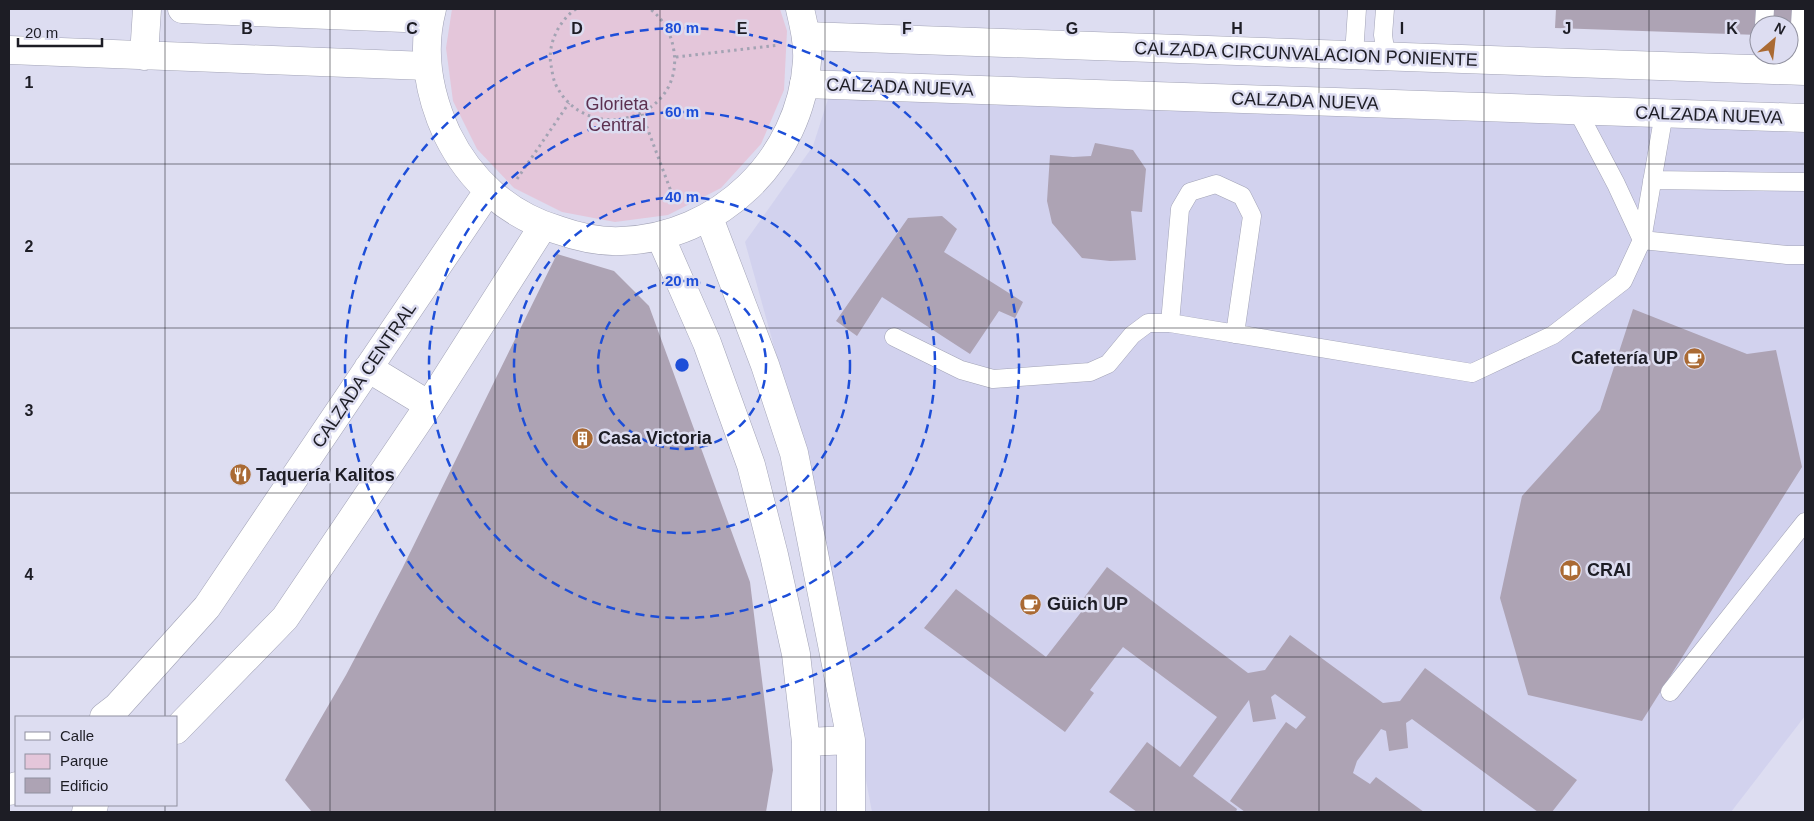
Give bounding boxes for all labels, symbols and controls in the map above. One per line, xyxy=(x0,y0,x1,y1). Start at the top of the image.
scale bar xyxy=(18,15,101,47)
north arrow xyxy=(1749,15,1799,65)
text: 80 m xyxy=(665,19,699,36)
text: N xyxy=(1772,19,1788,38)
text: B xyxy=(241,20,253,37)
text: C xyxy=(406,20,418,37)
text: D xyxy=(571,20,583,37)
text: E xyxy=(737,20,748,37)
text: F xyxy=(902,20,912,37)
text: G xyxy=(1066,20,1078,37)
text: H xyxy=(1231,20,1243,37)
text: I xyxy=(1400,20,1404,37)
text: J xyxy=(1563,20,1571,37)
text: K xyxy=(1726,20,1738,37)
text: 20 m xyxy=(25,24,58,41)
street label: CALZADA CIRCUNVALACION PONIENTE xyxy=(1134,38,1478,70)
text: 1 xyxy=(25,74,34,91)
street label: CALZADA NUEVA xyxy=(826,74,974,100)
street label: CALZADA NUEVA xyxy=(1231,88,1379,114)
park label: Glorieta Central xyxy=(585,94,650,135)
street label: CALZADA NUEVA xyxy=(1635,102,1783,128)
text: 60 m xyxy=(665,103,699,120)
text: 40 m xyxy=(665,188,699,205)
text: 2 xyxy=(25,238,34,255)
text: 20 m xyxy=(665,272,699,289)
street label: CALZADA CENTRAL xyxy=(308,299,420,451)
cafe icon: Cafetería UP xyxy=(1682,346,1706,370)
place label: Cafetería UP xyxy=(1571,348,1678,368)
centre of rings xyxy=(673,356,691,374)
text: 3 xyxy=(25,402,34,419)
building icon: Casa Victoria xyxy=(570,426,594,450)
place label: Casa Victoria xyxy=(598,428,713,448)
restaurant icon: Taquería Kalitos xyxy=(228,463,252,487)
place label: Taquería Kalitos xyxy=(256,465,395,485)
library icon: CRAI xyxy=(1559,558,1583,582)
place label: CRAI xyxy=(1587,560,1631,580)
text: 4 xyxy=(25,566,34,583)
cafe icon: Güich UP xyxy=(1019,592,1043,616)
place label: Güich UP xyxy=(1047,594,1128,614)
legend xyxy=(15,716,178,806)
text: Calle xyxy=(60,727,94,744)
text: Parque xyxy=(60,752,108,769)
text: Edificio xyxy=(60,777,108,794)

